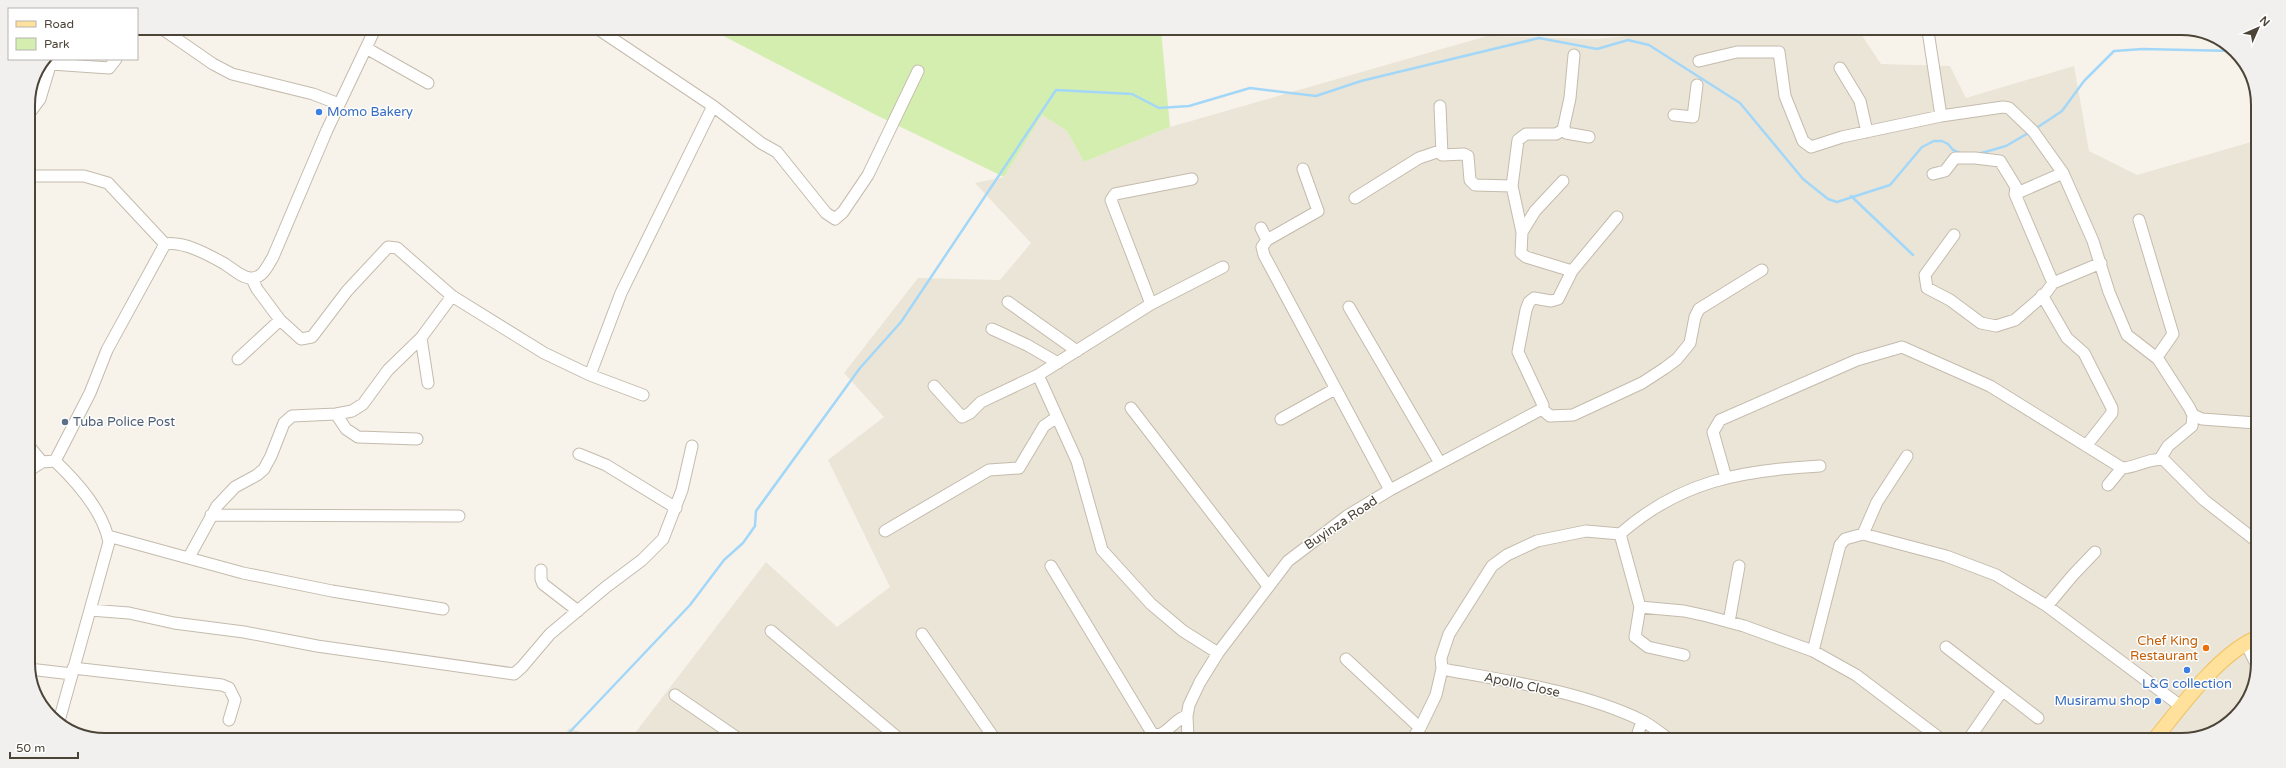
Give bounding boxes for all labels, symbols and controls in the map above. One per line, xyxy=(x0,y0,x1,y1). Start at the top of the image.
legend xyxy=(8,8,138,60)
north arrow xyxy=(2238,8,2278,48)
text: N xyxy=(2257,14,2272,29)
text: Road xyxy=(44,17,74,31)
text: Park xyxy=(44,37,70,51)
place label: Momo Bakery xyxy=(327,104,413,120)
marker: Momo Bakery xyxy=(314,107,324,117)
place label: Tuba Police Post xyxy=(73,414,175,430)
marker: Tuba Police Post xyxy=(60,417,70,427)
street label: Buyinza Road xyxy=(1301,493,1381,553)
place label: Chef King Restaurant xyxy=(2130,633,2198,664)
marker: Chef King Restaurant xyxy=(2201,643,2211,653)
marker: L&G collection xyxy=(2182,665,2192,675)
street label: Apollo Close xyxy=(1483,669,1561,701)
place label: L&G collection xyxy=(2142,676,2232,692)
place label: Musiramu shop xyxy=(2054,693,2150,709)
marker: Musiramu shop xyxy=(2153,696,2163,706)
scale bar xyxy=(10,734,78,760)
text: 50 m xyxy=(16,741,45,755)

